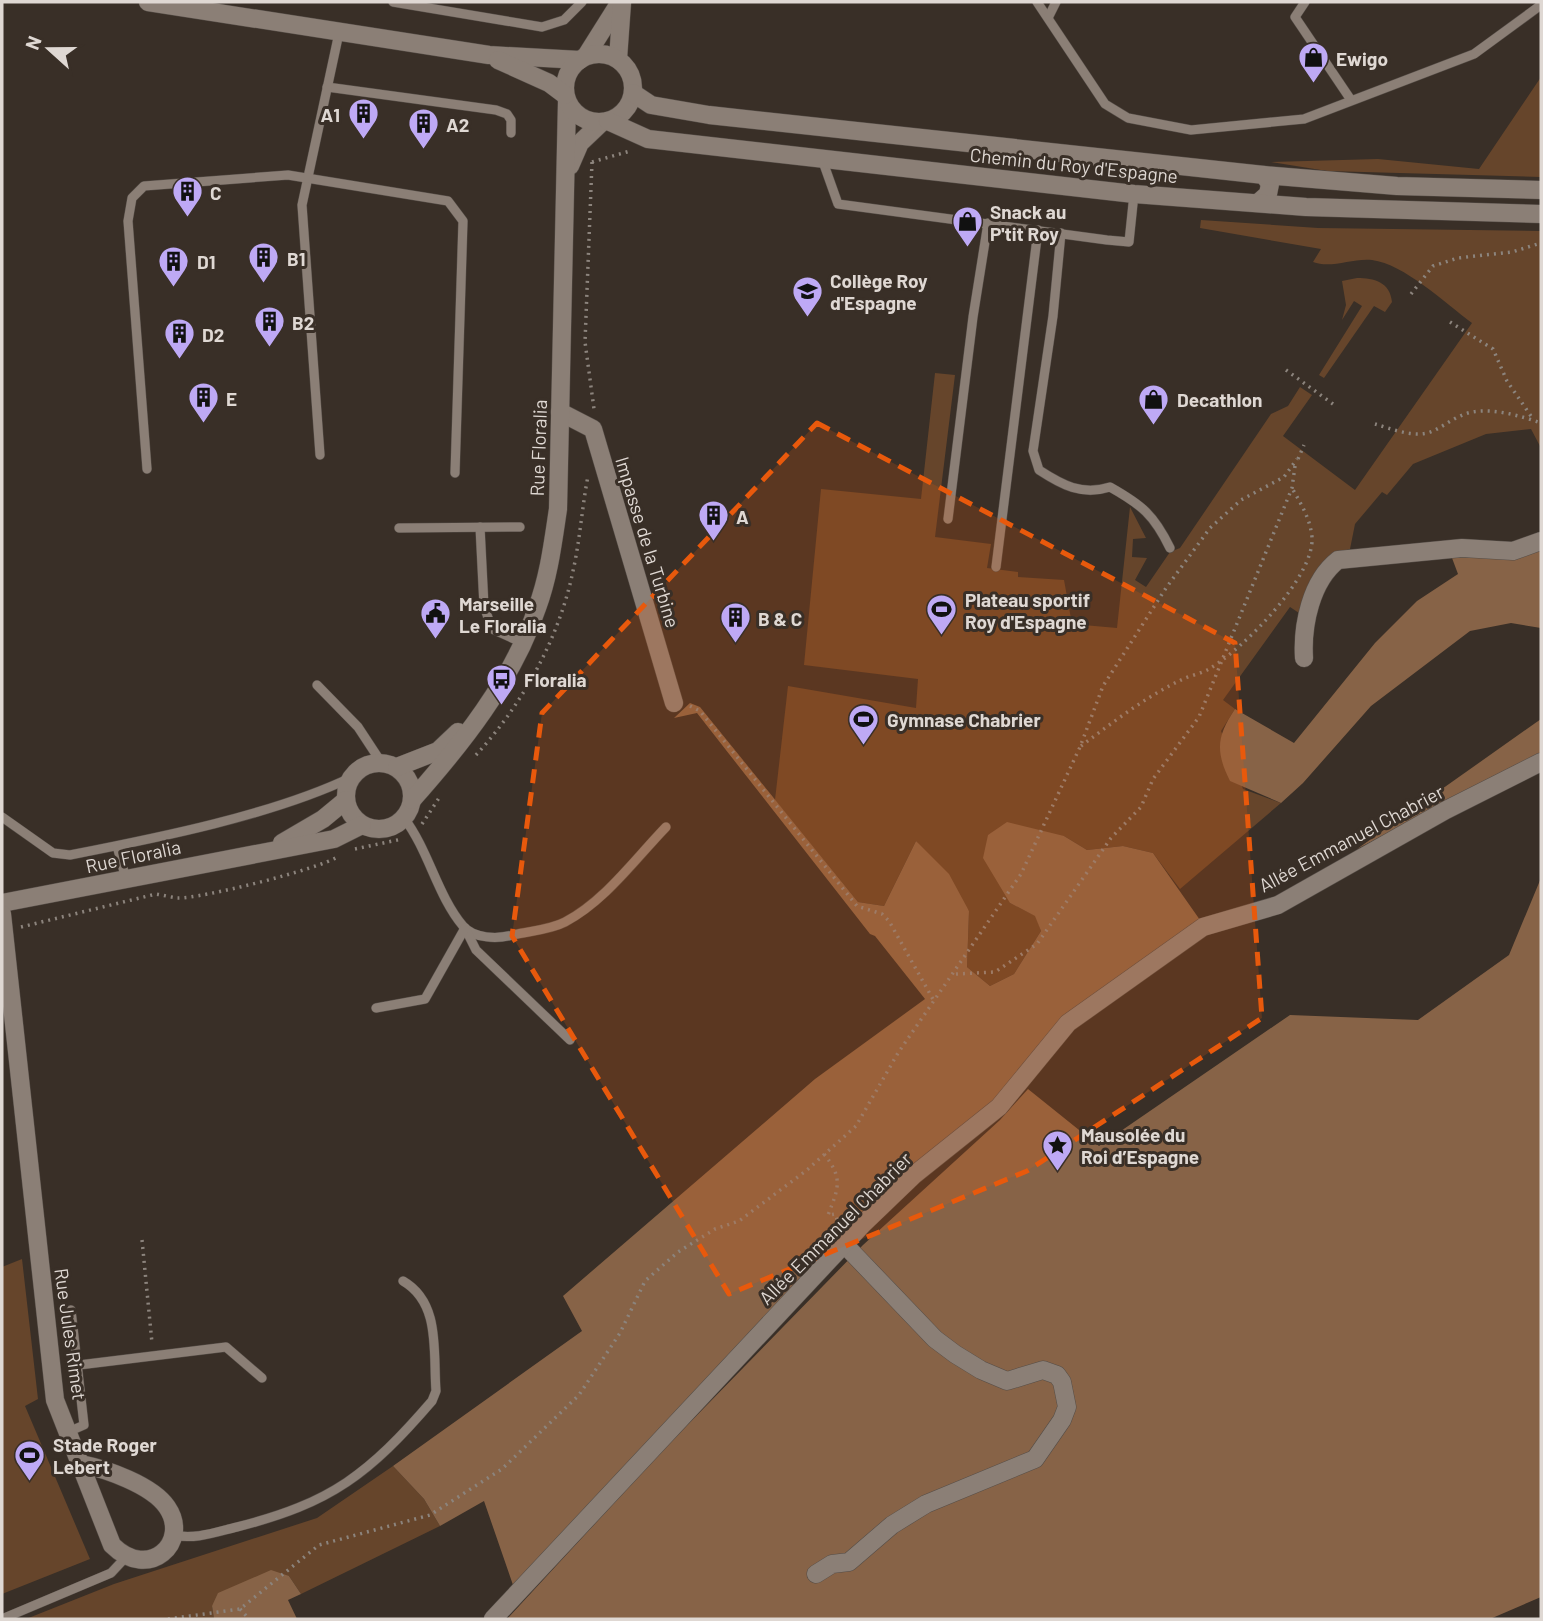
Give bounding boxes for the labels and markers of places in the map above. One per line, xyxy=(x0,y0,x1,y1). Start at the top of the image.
shop icon: Ewigo xyxy=(1296,41,1330,85)
place label: Ewigo xyxy=(1336,47,1388,70)
building icon: A1 xyxy=(346,97,380,141)
place label: A1 xyxy=(321,103,340,126)
building icon: A2 xyxy=(406,107,440,151)
place label: A2 xyxy=(446,113,469,136)
building icon: C xyxy=(170,175,204,219)
place label: C xyxy=(210,181,222,204)
place label: Snack au P'tit Roy xyxy=(990,200,1066,245)
shop icon: Snack au P'tit Roy xyxy=(950,205,984,249)
building icon: B1 xyxy=(247,241,281,285)
building icon: D1 xyxy=(157,244,191,288)
place label: B1 xyxy=(287,247,306,270)
place label: D1 xyxy=(197,250,215,273)
place label: Collège Roy d'Espagne xyxy=(830,269,928,314)
school or university icon: Collège Roy d'Espagne xyxy=(790,274,824,318)
building icon: B2 xyxy=(252,305,286,349)
place label: B2 xyxy=(292,311,314,334)
building icon: D2 xyxy=(162,317,196,361)
place label: D2 xyxy=(202,323,224,346)
building icon: E xyxy=(186,381,220,425)
shop icon: Decathlon xyxy=(1137,382,1171,426)
place label: E xyxy=(226,387,237,410)
place label: Decathlon xyxy=(1177,388,1262,411)
building icon: A xyxy=(696,499,730,543)
place label: A xyxy=(736,505,749,528)
place label: Plateau sportif Roy d'Espagne xyxy=(965,588,1090,633)
place label: Marseille Le Floralia xyxy=(459,592,547,637)
sports icon: Plateau sportif Roy d'Espagne xyxy=(925,593,959,637)
public building icon: Marseille Le Floralia xyxy=(419,597,453,641)
building icon: B & C xyxy=(718,601,752,645)
place label: B & C xyxy=(758,607,802,630)
bus stop icon: Floralia xyxy=(484,662,518,706)
place label: Floralia xyxy=(524,668,587,691)
sports icon: Gymnase Chabrier xyxy=(847,702,881,746)
place label: Gymnase Chabrier xyxy=(887,708,1041,731)
place label: Mausolée du Roi d’Espagne xyxy=(1081,1123,1199,1168)
place icon: Mausolée du Roi d’Espagne xyxy=(1041,1128,1075,1172)
place label: Stade Roger Lebert xyxy=(53,1433,158,1478)
sports icon: Stade Roger Lebert xyxy=(13,1438,47,1482)

